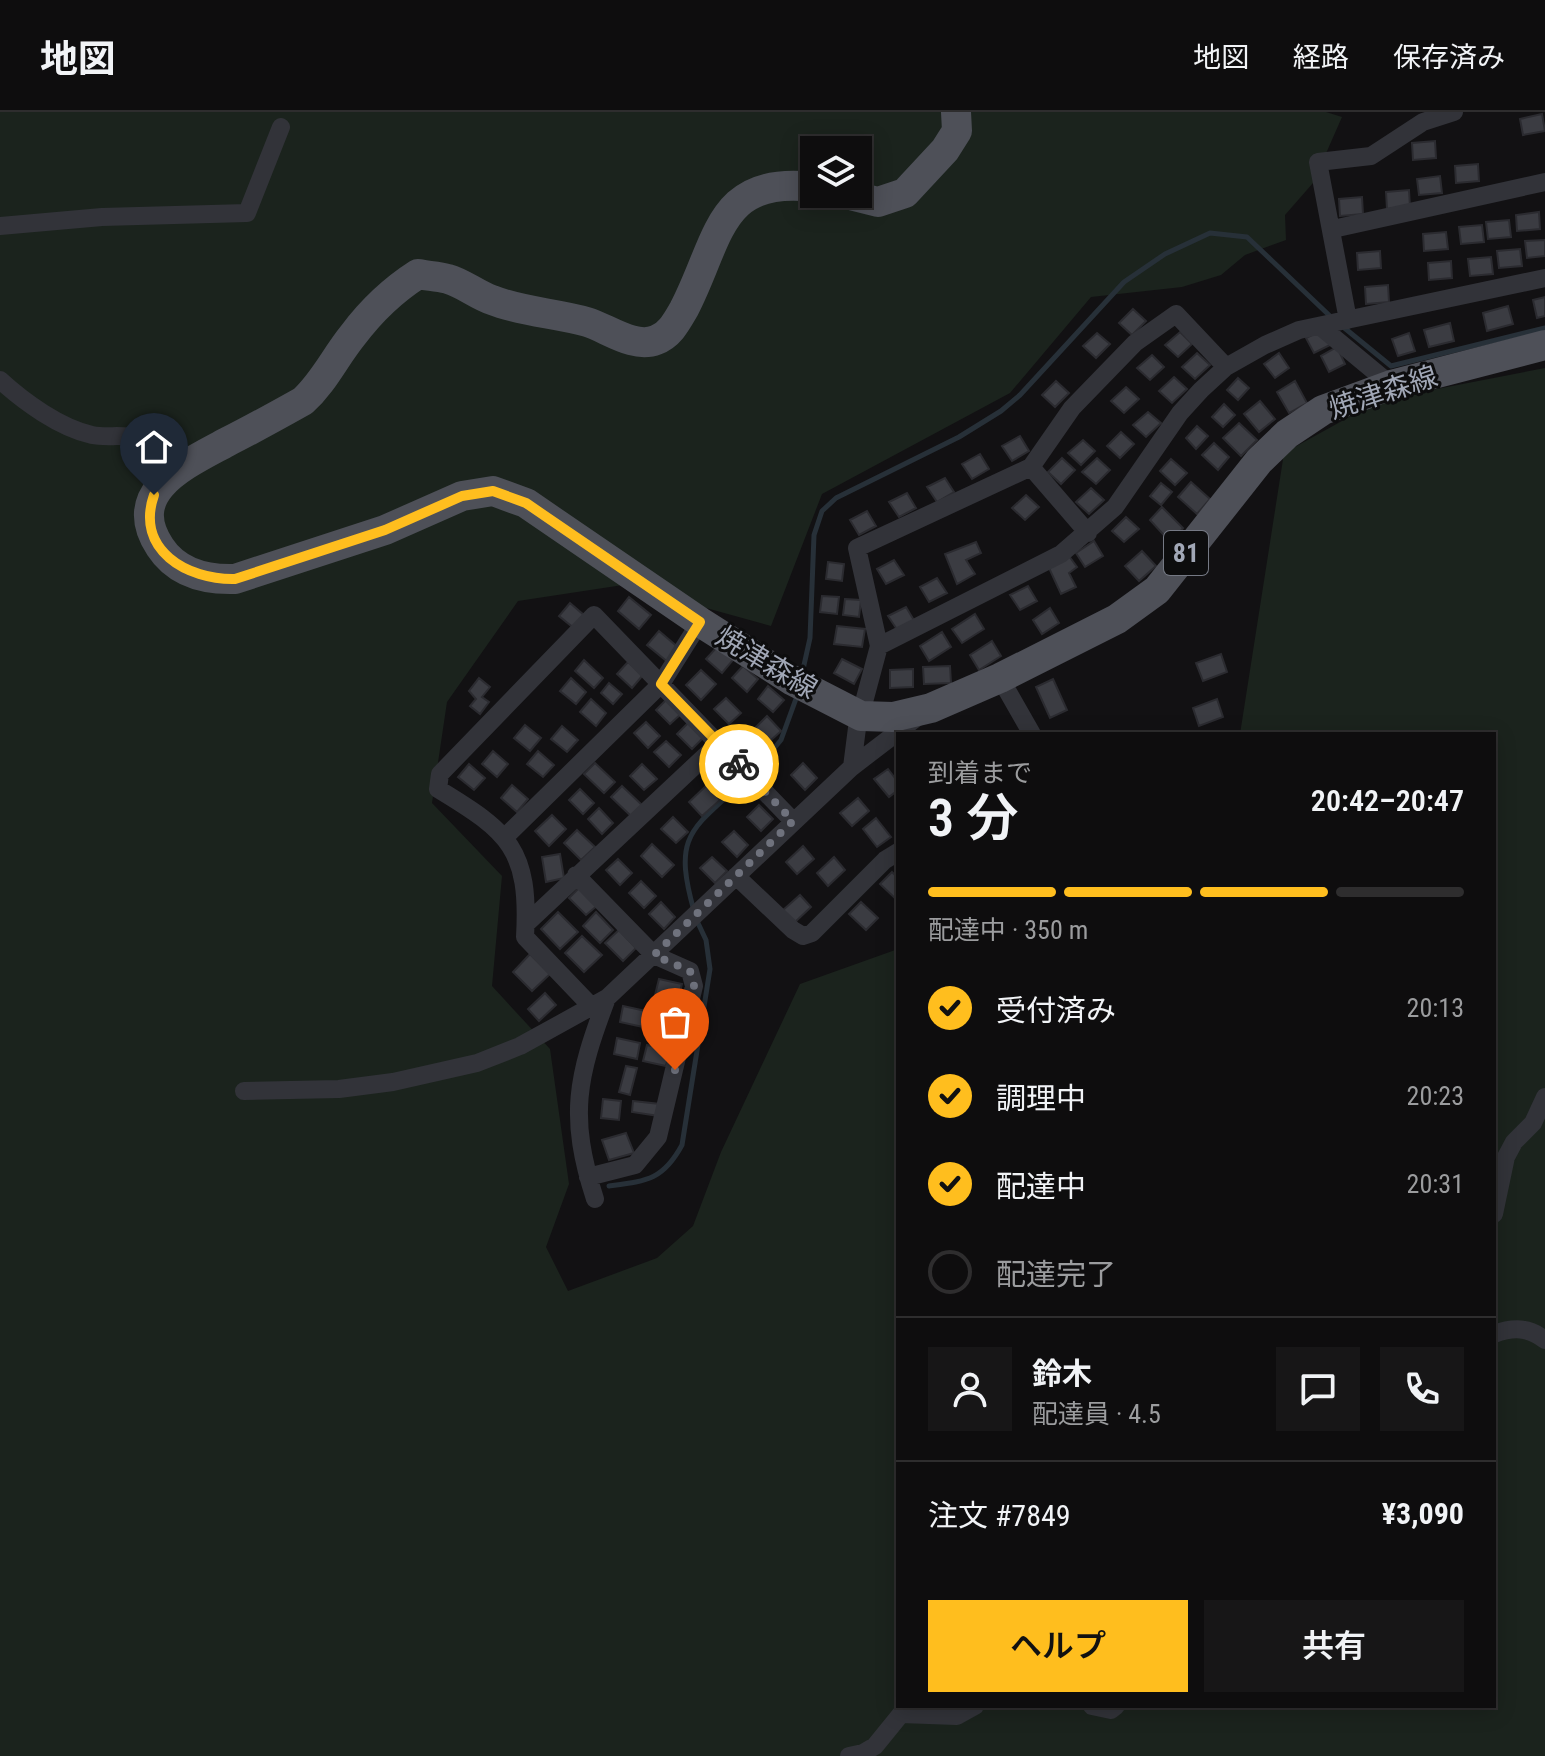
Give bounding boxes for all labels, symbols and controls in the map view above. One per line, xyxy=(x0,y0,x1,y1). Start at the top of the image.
text: 地図 xyxy=(40,37,116,81)
text: 地図 xyxy=(1193,41,1249,74)
text: 経路 xyxy=(1293,41,1349,74)
text: 保存済み xyxy=(1393,41,1505,74)
map controls xyxy=(800,136,872,208)
button: layers xyxy=(800,136,872,208)
street label: 焼津森線 xyxy=(1325,359,1442,425)
pin xyxy=(120,413,188,495)
icon: home xyxy=(132,425,176,469)
road number: 81 xyxy=(1164,531,1208,575)
street label: 焼津森線 xyxy=(710,619,823,705)
courier xyxy=(699,724,779,804)
icon: bike xyxy=(717,742,761,786)
text: 到着まで xyxy=(928,758,1032,788)
text: 20:42–20:47 xyxy=(1311,783,1464,818)
text: 3 分 xyxy=(928,788,1018,849)
text: 配達中 · 350 m xyxy=(928,915,1088,945)
icon: check xyxy=(928,986,972,1030)
pin xyxy=(641,988,709,1070)
text: 受付済み xyxy=(996,993,1116,1028)
text: 20:13 xyxy=(1407,993,1464,1023)
icon: bag xyxy=(653,1000,697,1044)
icon: check xyxy=(928,1074,972,1118)
text: 調理中 xyxy=(996,1081,1086,1116)
text: 20:23 xyxy=(1407,1081,1464,1111)
icon: check xyxy=(928,1162,972,1206)
text: 配達中 xyxy=(996,1169,1086,1204)
text: 20:31 xyxy=(1407,1169,1464,1199)
text: 配達完了 xyxy=(996,1257,1116,1292)
button: person xyxy=(928,1347,1012,1431)
button: chat xyxy=(1276,1347,1360,1431)
button: phone xyxy=(1380,1347,1464,1431)
text: 鈴木 xyxy=(1032,1356,1092,1391)
text: 配達員 · 4.5 xyxy=(1032,1399,1161,1429)
text: ¥3,090 xyxy=(1382,1496,1464,1531)
text: 注文 #7849 xyxy=(928,1498,1071,1533)
button: ヘルプ xyxy=(928,1600,1188,1692)
button: 共有 xyxy=(1204,1600,1464,1692)

